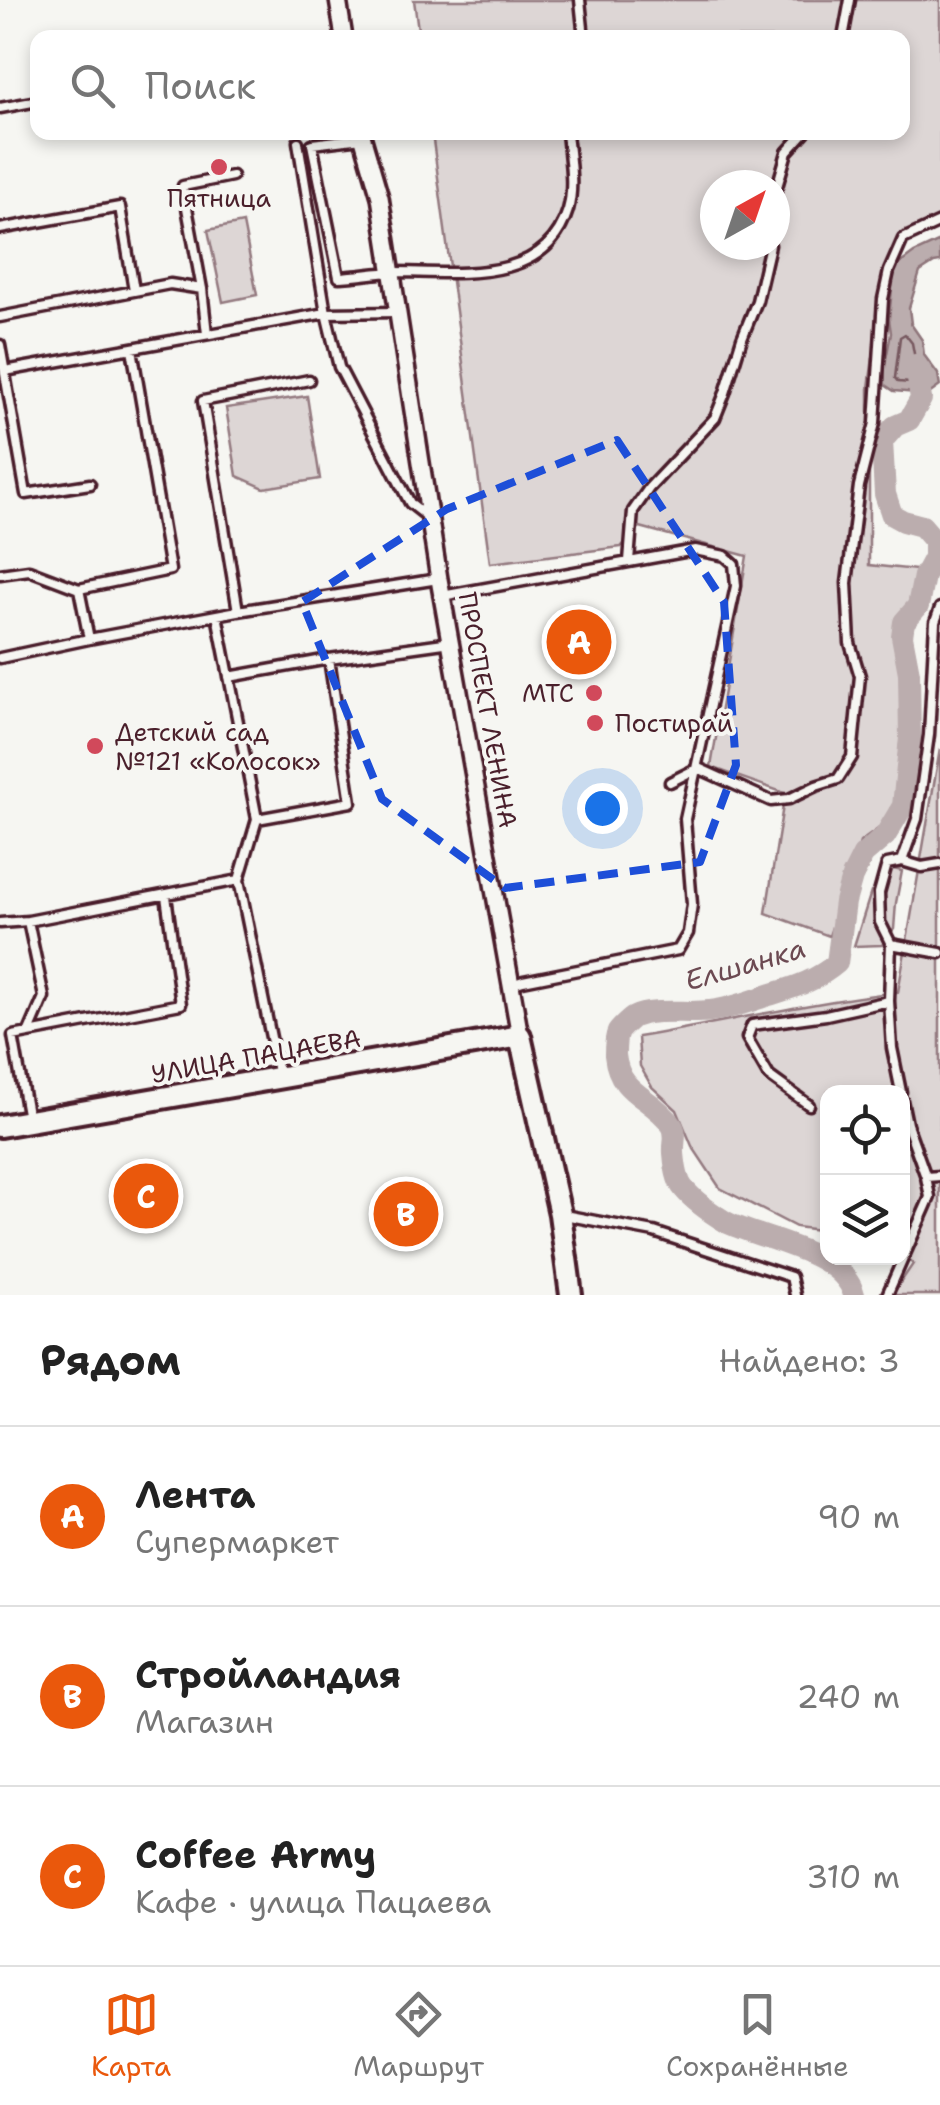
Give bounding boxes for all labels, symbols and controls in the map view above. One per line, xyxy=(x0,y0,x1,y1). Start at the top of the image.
search box xyxy=(30,30,910,140)
icon: search xyxy=(65,58,120,113)
text: Поиск xyxy=(145,60,256,111)
marker: Пятница xyxy=(208,156,230,178)
north arrow xyxy=(700,170,790,260)
place label: Пятница xyxy=(167,181,272,215)
street label: ПРОСПЕКТ ЛЕНИНА xyxy=(451,589,525,831)
pin: A xyxy=(546,604,612,680)
place label: МТС xyxy=(522,676,574,710)
marker: МТС xyxy=(583,682,605,704)
place label: Постирай xyxy=(615,706,733,740)
marker: Постирай xyxy=(584,712,606,734)
place label: Детский сад №121 «Колосок» xyxy=(115,715,321,778)
marker: Детский сад №121 «Колосок» xyxy=(84,735,106,757)
your location xyxy=(577,783,628,834)
water label: Елшанка xyxy=(680,929,810,999)
street label: УЛИЦА ПАЦАЕВА xyxy=(148,1021,364,1091)
map controls xyxy=(820,1085,910,1265)
button: locate xyxy=(820,1085,910,1175)
pin: C xyxy=(114,1158,178,1234)
button: layers xyxy=(820,1175,910,1265)
pin: B xyxy=(374,1176,438,1252)
text: Рядом xyxy=(40,1332,181,1388)
text: Найдено: 3 xyxy=(719,1339,900,1382)
text: Лента xyxy=(135,1469,256,1520)
text: A xyxy=(60,1495,85,1538)
text: 90 m xyxy=(817,1495,900,1538)
text: Супермаркет xyxy=(135,1520,339,1563)
text: Стройландия xyxy=(135,1649,401,1700)
text: B xyxy=(63,1675,82,1718)
text: 240 m xyxy=(797,1675,900,1718)
text: Магазин xyxy=(135,1700,274,1743)
text: Coffee Army xyxy=(135,1829,376,1880)
text: C xyxy=(63,1855,82,1898)
text: 310 m xyxy=(806,1855,900,1898)
text: Кафе · улица Пацаева xyxy=(135,1880,491,1923)
tab: Карта xyxy=(91,1987,171,2085)
tab: Маршрут xyxy=(353,1987,484,2085)
tab: Сохранённые xyxy=(666,1987,849,2085)

